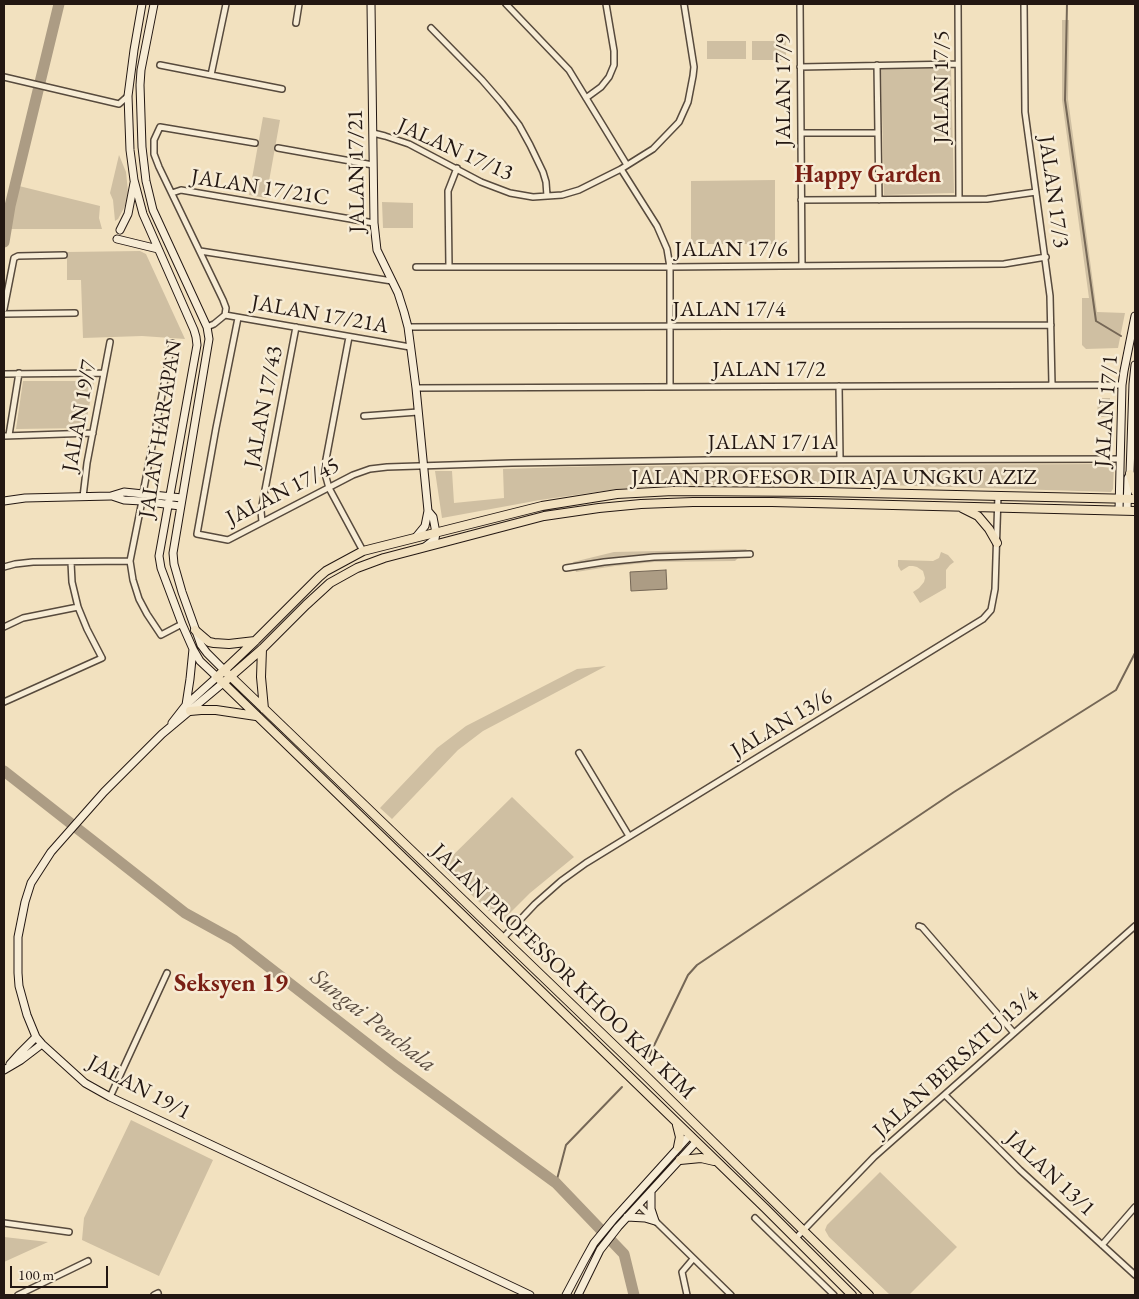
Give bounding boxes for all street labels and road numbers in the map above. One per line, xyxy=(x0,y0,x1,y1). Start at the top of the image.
street label: JALAN 17/5 xyxy=(929,30,955,144)
street label: JALAN 17/9 xyxy=(771,33,797,147)
street label: JALAN 17/21 xyxy=(343,109,371,233)
street label: JALAN 17/13 xyxy=(393,113,517,187)
street label: JALAN 17/3 xyxy=(1032,134,1074,250)
street label: JALAN 17/21C xyxy=(189,164,331,212)
street label: JALAN 17/6 xyxy=(674,237,788,263)
street label: JALAN 17/21A xyxy=(249,290,391,340)
street label: JALAN 17/4 xyxy=(672,297,786,323)
street label: JALAN HARAPAN xyxy=(134,338,188,520)
street label: JALAN 17/43 xyxy=(239,344,289,470)
street label: JALAN 17/1 xyxy=(1090,354,1124,468)
street label: JALAN 17/2 xyxy=(712,357,826,383)
street label: JALAN 19/7 xyxy=(57,358,103,474)
street label: JALAN 17/1A xyxy=(708,430,836,456)
street label: JALAN 17/45 xyxy=(222,452,344,532)
street label: JALAN PROFESOR DIRAJA UNGKU AZIZ xyxy=(631,465,1037,491)
street label: JALAN 13/6 xyxy=(727,684,837,764)
street label: JALAN PROFESSOR KHOO KAY KIM xyxy=(425,839,701,1105)
street label: JALAN BERSATU 13/4 xyxy=(868,982,1044,1144)
street label: JALAN 19/1 xyxy=(83,1050,195,1126)
street label: JALAN 13/1 xyxy=(1000,1126,1100,1222)

